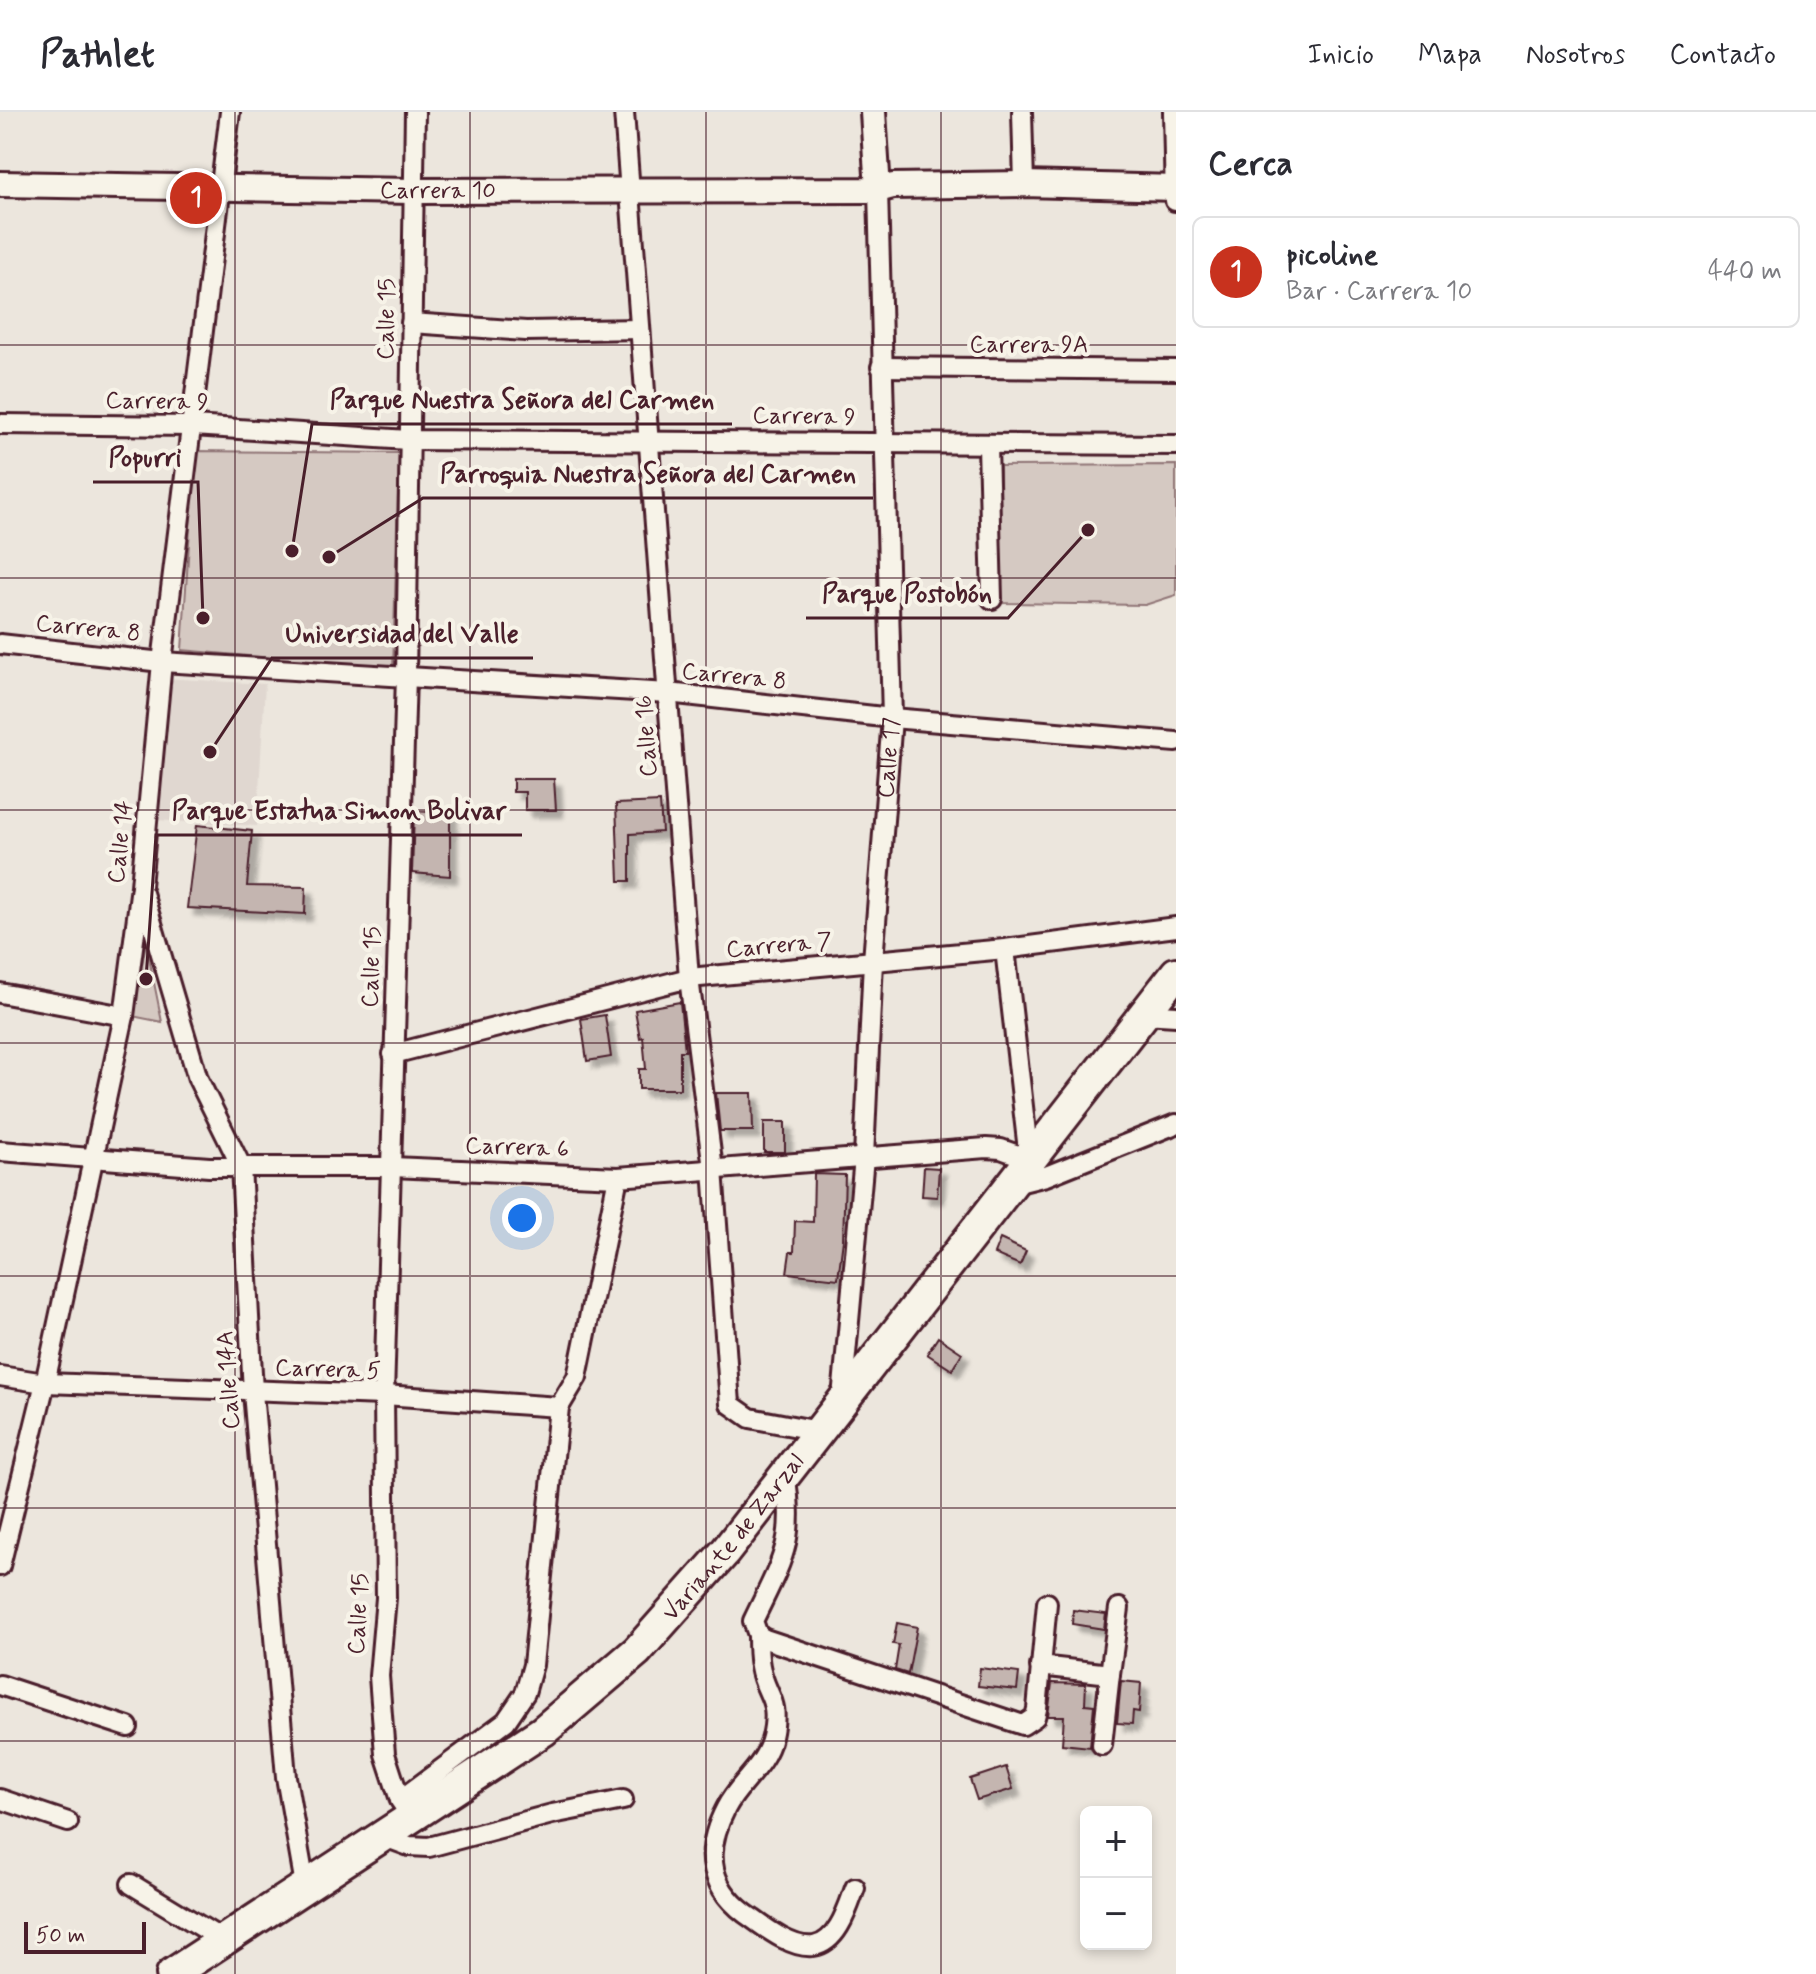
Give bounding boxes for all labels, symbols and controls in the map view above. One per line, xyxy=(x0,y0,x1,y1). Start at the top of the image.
text: Pathlet xyxy=(40,31,155,80)
text: Inicio xyxy=(1307,37,1374,74)
text: Mapa xyxy=(1418,37,1482,74)
text: Nosotros xyxy=(1526,37,1625,74)
text: Contacto xyxy=(1669,37,1776,74)
text: Cerca xyxy=(1208,142,1293,187)
pin: 1 xyxy=(170,168,222,228)
street label: Carrera 10 xyxy=(380,175,496,207)
text: picoline xyxy=(1286,236,1378,275)
text: 1 xyxy=(1230,255,1242,289)
text: 440 m xyxy=(1708,255,1782,289)
text: Bar · Carrera 10 xyxy=(1286,275,1472,309)
street label: Calle 15 xyxy=(371,278,403,360)
street label: Carrera 9A xyxy=(969,330,1089,361)
callout: Parque Nuestra Señora del Carmen xyxy=(312,374,732,424)
text: Parque Nuestra Señora del Carmen xyxy=(330,384,714,418)
street label: Carrera 9 xyxy=(105,386,209,418)
street label: Carrera 9 xyxy=(752,401,856,433)
callout: Popurri xyxy=(93,432,198,482)
text: Popurri xyxy=(108,442,182,476)
callout: Parroquia Nuestra Señora del Carmen xyxy=(423,448,873,498)
text: Parroquia Nuestra Señora del Carmen xyxy=(440,458,856,492)
callout: Parque Postobón xyxy=(806,568,1008,618)
text: Parque Postobón xyxy=(822,578,992,612)
street label: Carrera 8 xyxy=(34,608,142,650)
callout: Universidad del Valle xyxy=(272,608,533,658)
text: Universidad del Valle xyxy=(285,618,519,652)
street label: Carrera 8 xyxy=(680,656,788,698)
street label: Calle 16 xyxy=(629,694,665,778)
street label: Calle 17 xyxy=(870,716,907,799)
callout: Parque Estatua Simon Bolivar xyxy=(156,785,522,835)
text: Parque Estatua Simon Bolivar xyxy=(172,795,507,829)
street label: Calle 14 xyxy=(101,799,141,885)
street label: Calle 15 xyxy=(355,926,389,1008)
street label: Carrera 7 xyxy=(725,926,833,966)
street label: Carrera 6 xyxy=(465,1131,569,1165)
your location xyxy=(502,1198,542,1238)
street label: Calle 14A xyxy=(210,1330,248,1430)
street label: Carrera 5 xyxy=(274,1353,382,1387)
street label: Variante de Zarzal xyxy=(655,1447,811,1628)
street label: Calle 15 xyxy=(341,1572,377,1656)
map controls xyxy=(1080,1806,1152,1950)
button: + xyxy=(1080,1806,1152,1878)
button: − xyxy=(1080,1878,1152,1950)
scale bar xyxy=(24,1918,146,1954)
text: 50 m xyxy=(36,1922,85,1950)

